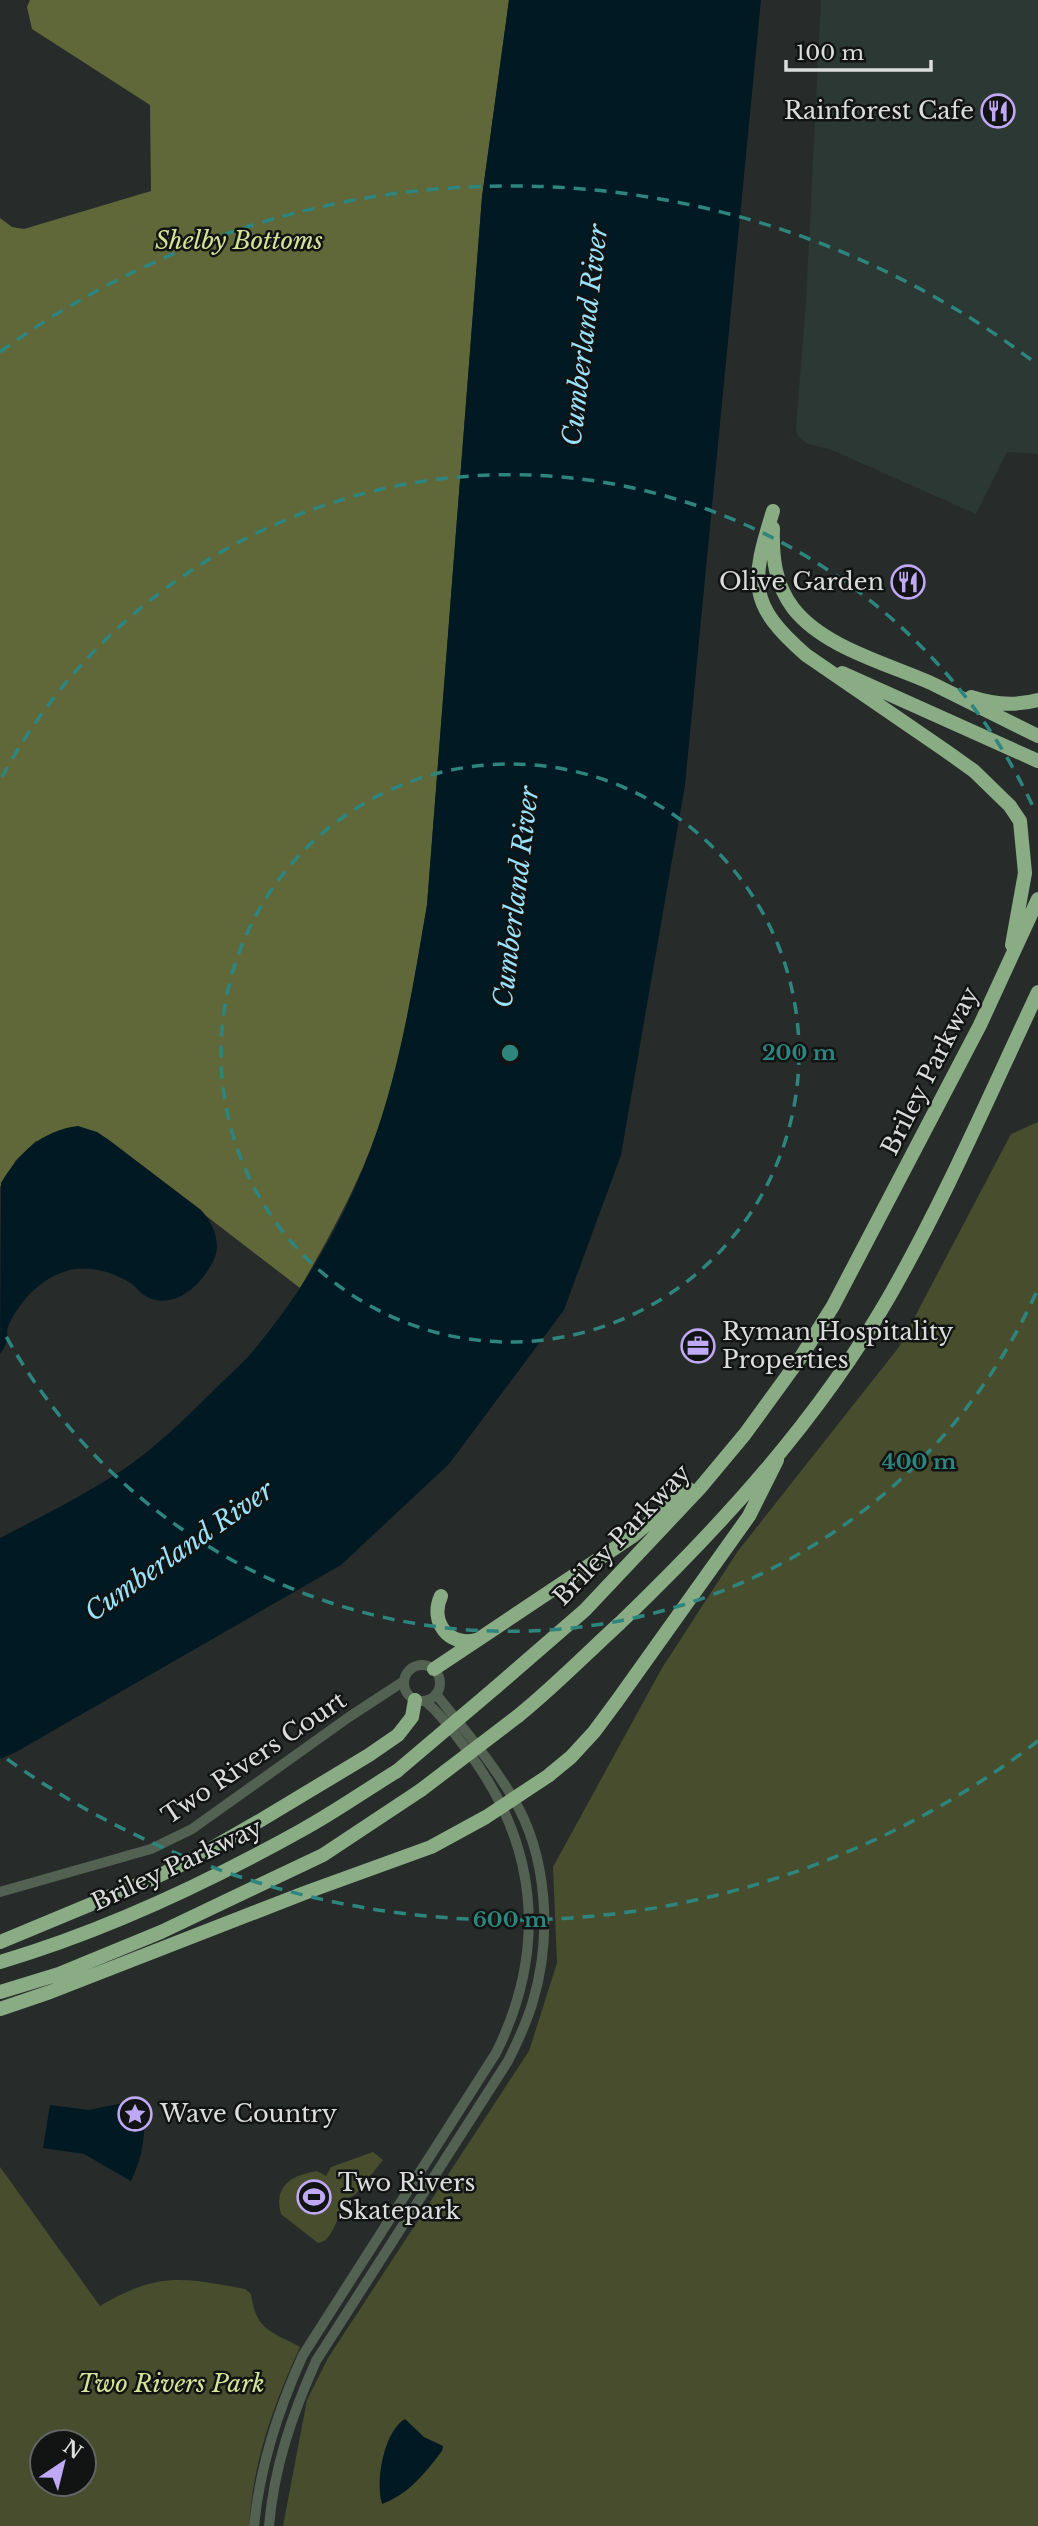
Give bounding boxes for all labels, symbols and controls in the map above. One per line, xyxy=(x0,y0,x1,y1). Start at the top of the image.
scale bar xyxy=(786,28,931,72)
text: 100 m xyxy=(796,40,864,66)
restaurant icon: Rainforest Cafe xyxy=(979,92,1017,130)
place label: Rainforest Cafe xyxy=(784,96,974,125)
water label: Cumberland River xyxy=(556,221,615,448)
park label: Shelby Bottoms xyxy=(155,226,323,255)
restaurant icon: Olive Garden xyxy=(889,563,927,601)
place label: Olive Garden xyxy=(719,567,884,596)
water label: Cumberland River xyxy=(487,783,546,1010)
street label: Briley Parkway xyxy=(875,981,985,1160)
text: 200 m xyxy=(762,1040,836,1066)
centre of rings xyxy=(498,1041,522,1065)
place label: Ryman Hospitality Properties xyxy=(722,1317,954,1374)
office icon: Ryman Hospitality Properties xyxy=(679,1327,717,1365)
text: 400 m xyxy=(882,1449,956,1475)
street label: Briley Parkway xyxy=(547,1458,697,1611)
water label: Cumberland River xyxy=(79,1473,280,1628)
street label: Two Rivers Court xyxy=(156,1685,351,1830)
street label: Briley Parkway xyxy=(87,1812,267,1917)
text: 600 m xyxy=(473,1907,547,1933)
place icon: Wave Country xyxy=(116,2095,154,2133)
place label: Wave Country xyxy=(159,2099,338,2128)
place label: Two Rivers Skatepark xyxy=(338,2168,475,2225)
sports icon: Two Rivers Skatepark xyxy=(295,2178,333,2216)
park label: Two Rivers Park xyxy=(78,2369,264,2398)
north arrow xyxy=(28,2428,98,2498)
text: N xyxy=(59,2435,86,2464)

